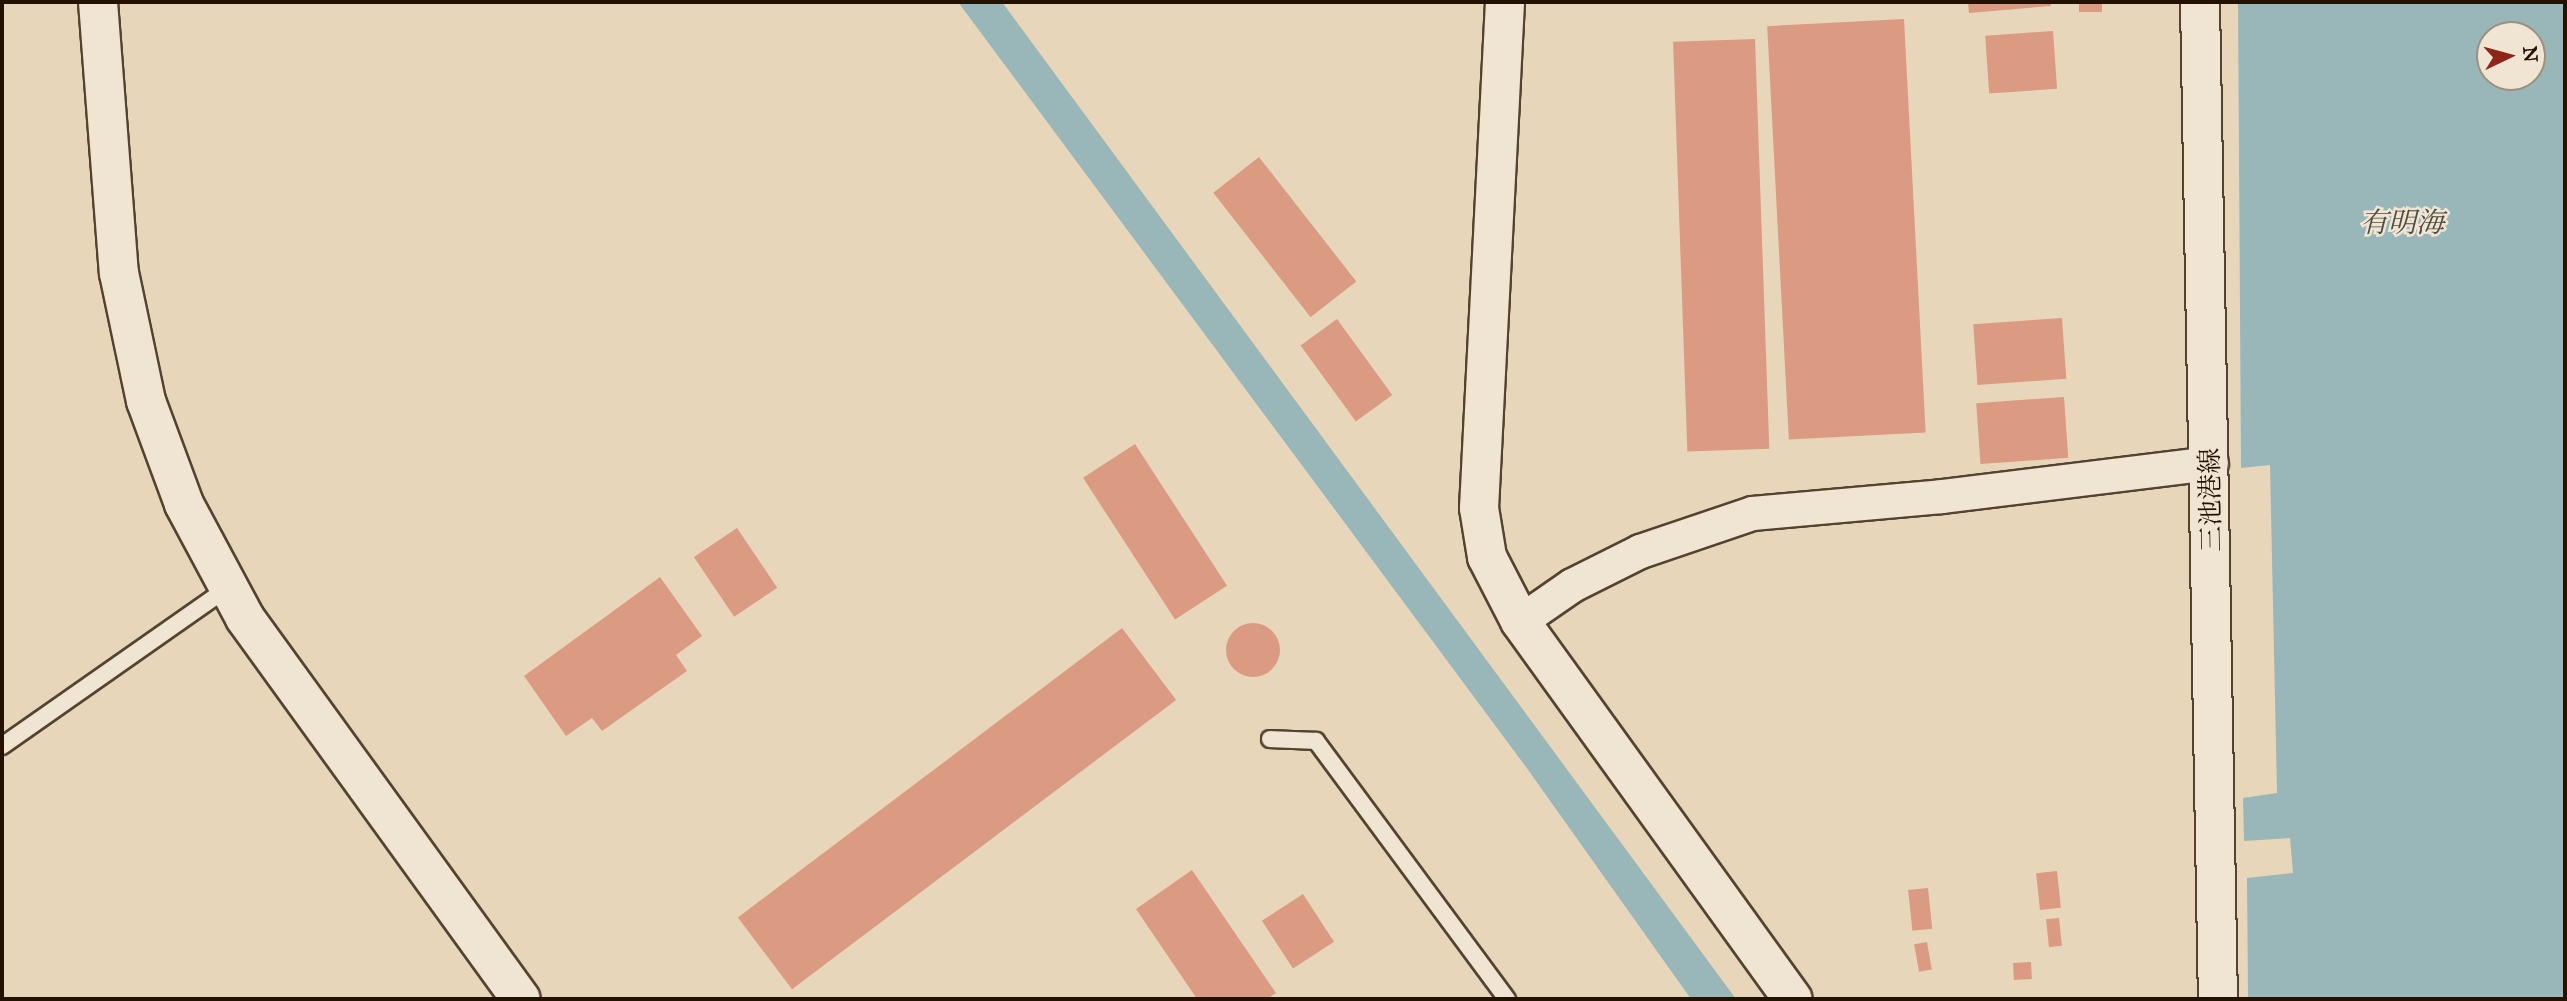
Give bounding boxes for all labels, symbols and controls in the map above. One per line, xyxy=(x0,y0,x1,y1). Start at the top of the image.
north arrow xyxy=(2476,21,2546,91)
text: N xyxy=(2518,45,2543,63)
water label: 有明海 xyxy=(2360,206,2444,240)
street label: 三池港線 xyxy=(2194,448,2228,552)

